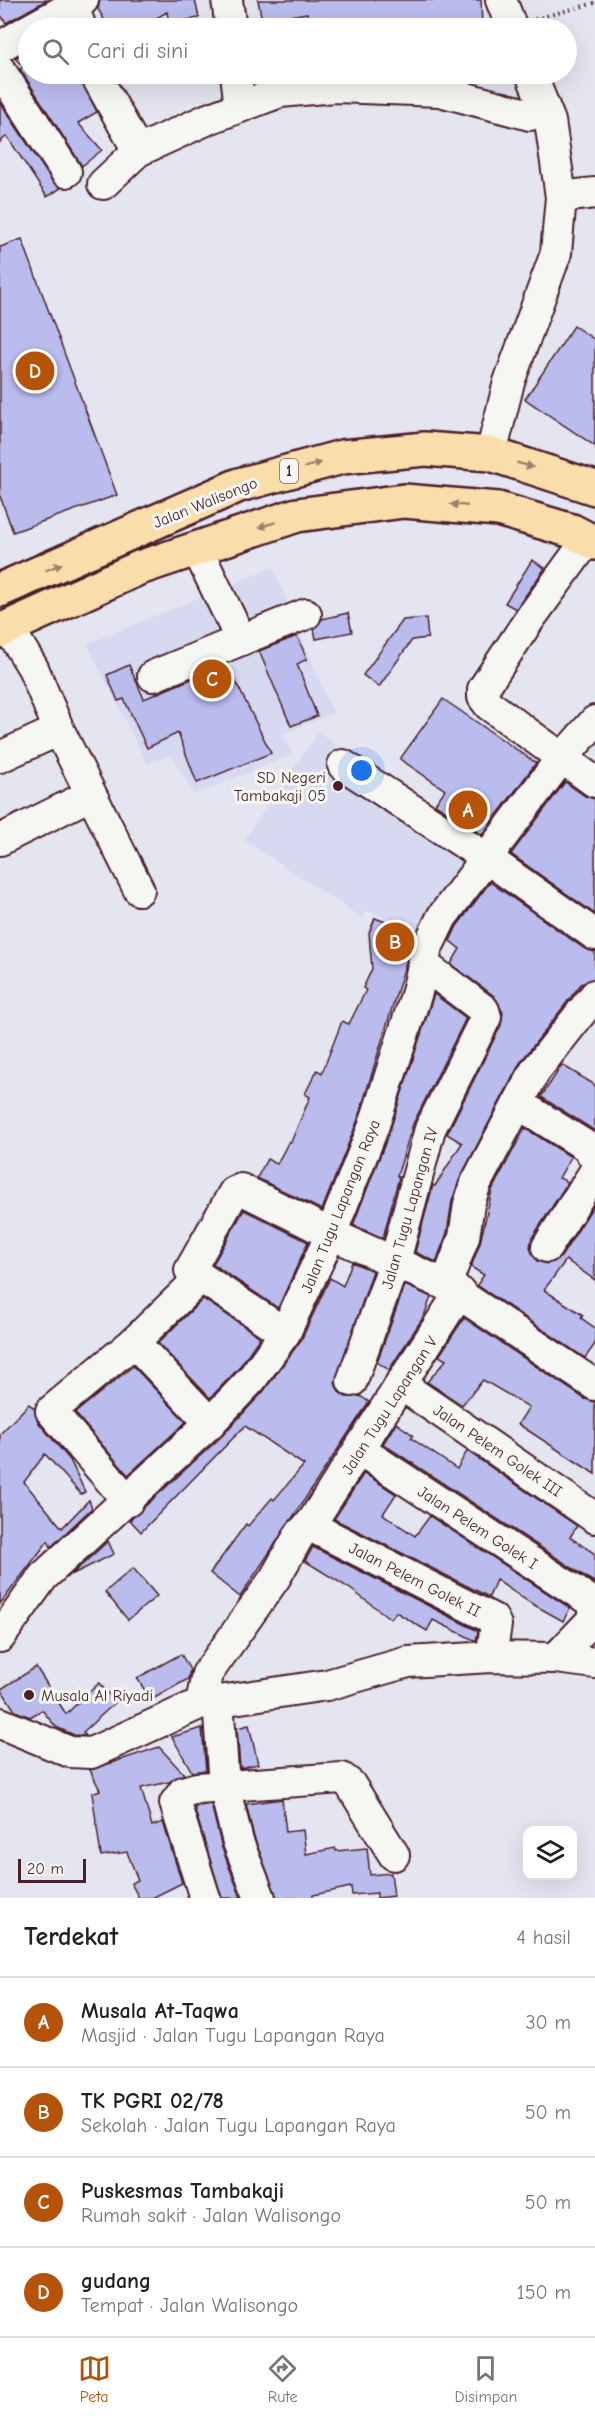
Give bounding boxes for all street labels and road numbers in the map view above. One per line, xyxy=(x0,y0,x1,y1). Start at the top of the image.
road number: 1 xyxy=(280,459,298,483)
street label: Jalan Walisongo xyxy=(151,474,260,532)
street label: Jalan Tugu Lapangan Raya xyxy=(298,1117,384,1296)
street label: Jalan Tugu Lapangan IV xyxy=(378,1125,442,1291)
street label: Jalan Tugu Lapangan V xyxy=(338,1333,441,1478)
street label: Jalan Pelem Golek III xyxy=(430,1401,565,1501)
street label: Jalan Pelem Golek I xyxy=(414,1483,541,1573)
street label: Jalan Pelem Golek II xyxy=(346,1539,483,1621)

